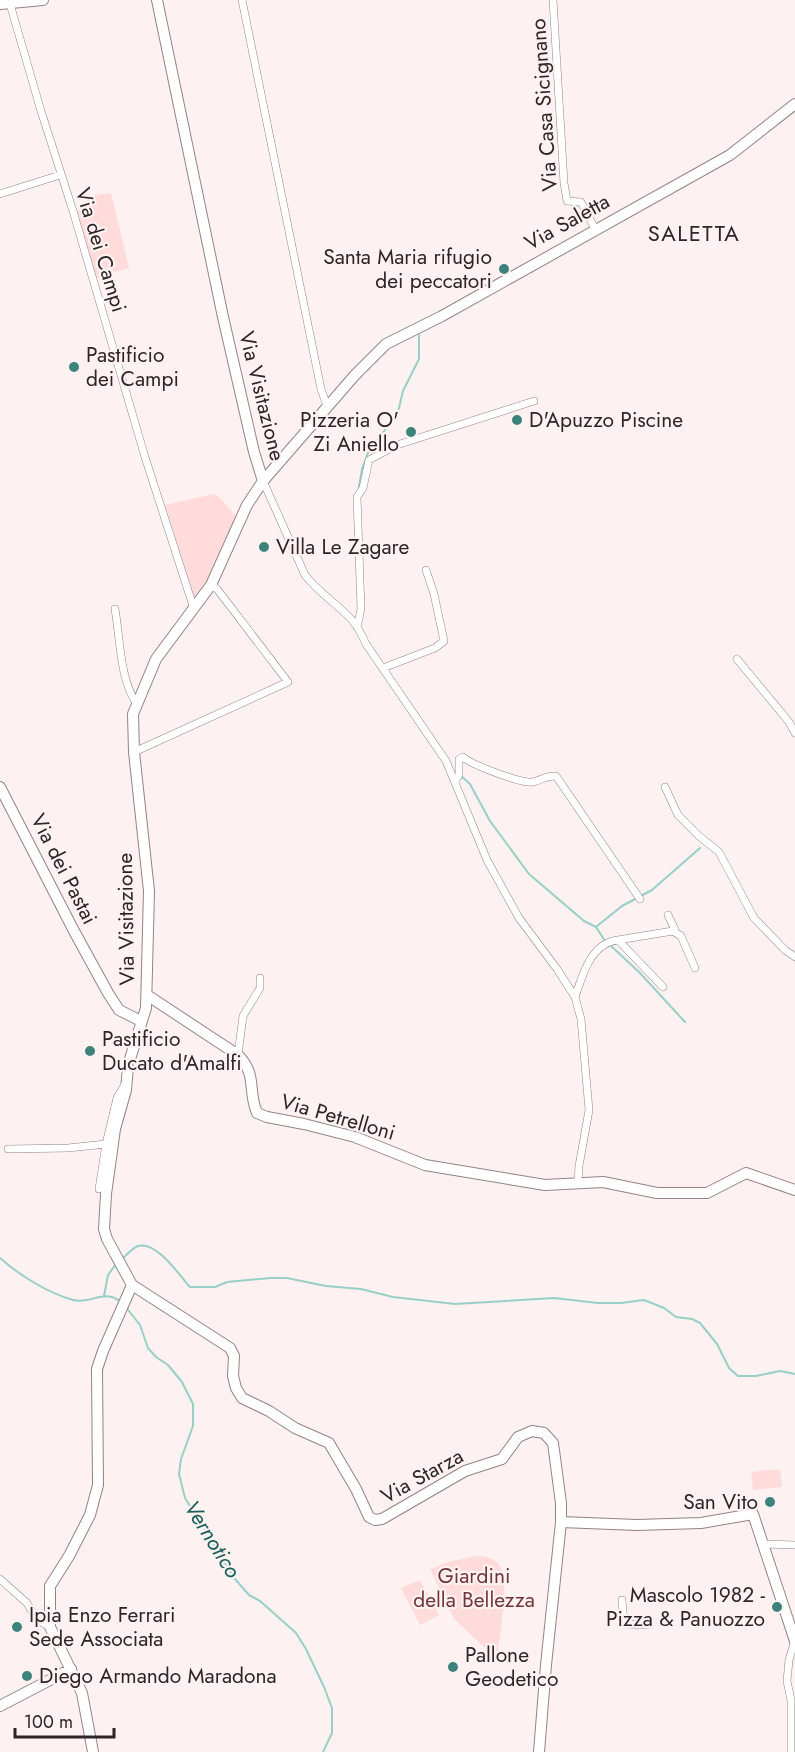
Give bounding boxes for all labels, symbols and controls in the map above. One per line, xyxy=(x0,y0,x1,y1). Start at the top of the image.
street label: Via Casa Sicignano xyxy=(523,18,565,192)
street label: Via dei Campi xyxy=(68,184,134,316)
street label: Via Saletta xyxy=(519,186,615,258)
district label: SALETTA xyxy=(648,217,740,249)
place label: Santa Maria rifugio dei peccatori xyxy=(323,242,492,296)
marker: Santa Maria rifugio dei peccatori xyxy=(497,262,511,276)
street label: Via Visitazione xyxy=(231,328,293,464)
place label: Pastificio dei Campi xyxy=(86,340,179,394)
marker: Pastificio dei Campi xyxy=(67,360,81,374)
place label: Pizzeria O' Zi Aniello xyxy=(300,405,399,459)
place label: D'Apuzzo Piscine xyxy=(529,405,683,435)
marker: D'Apuzzo Piscine xyxy=(510,413,524,427)
marker: Pizzeria O' Zi Aniello xyxy=(404,425,418,439)
place label: Villa Le Zagare xyxy=(276,532,409,562)
marker: Villa Le Zagare xyxy=(257,540,271,554)
street label: Via dei Pastai xyxy=(23,809,105,929)
street label: Via Visitazione xyxy=(110,852,142,986)
place label: Pastificio Ducato d'Amalfi xyxy=(102,1024,242,1078)
marker: Pastificio Ducato d'Amalfi xyxy=(83,1044,97,1058)
street label: Via Petrelloni xyxy=(277,1086,399,1148)
street label: Via Starza xyxy=(375,1441,469,1511)
place label: San Vito xyxy=(683,1487,758,1517)
water label: Vernotico xyxy=(177,1494,250,1584)
marker: San Vito xyxy=(763,1495,777,1509)
park label: Giardini della Bellezza xyxy=(413,1561,535,1615)
place label: Mascolo 1982 - Pizza & Panuozzo xyxy=(606,1580,766,1634)
place label: Ipia Enzo Ferrari Sede Associata xyxy=(29,1600,176,1654)
marker: Mascolo 1982 - Pizza & Panuozzo xyxy=(770,1600,784,1614)
marker: Ipia Enzo Ferrari Sede Associata xyxy=(10,1620,24,1634)
place label: Pallone Geodetico xyxy=(465,1640,558,1694)
marker: Pallone Geodetico xyxy=(446,1660,460,1674)
place label: Diego Armando Maradona xyxy=(39,1661,277,1691)
marker: Diego Armando Maradona xyxy=(20,1669,34,1683)
scale bar xyxy=(15,1701,114,1739)
text: 100 m xyxy=(24,1709,73,1735)

